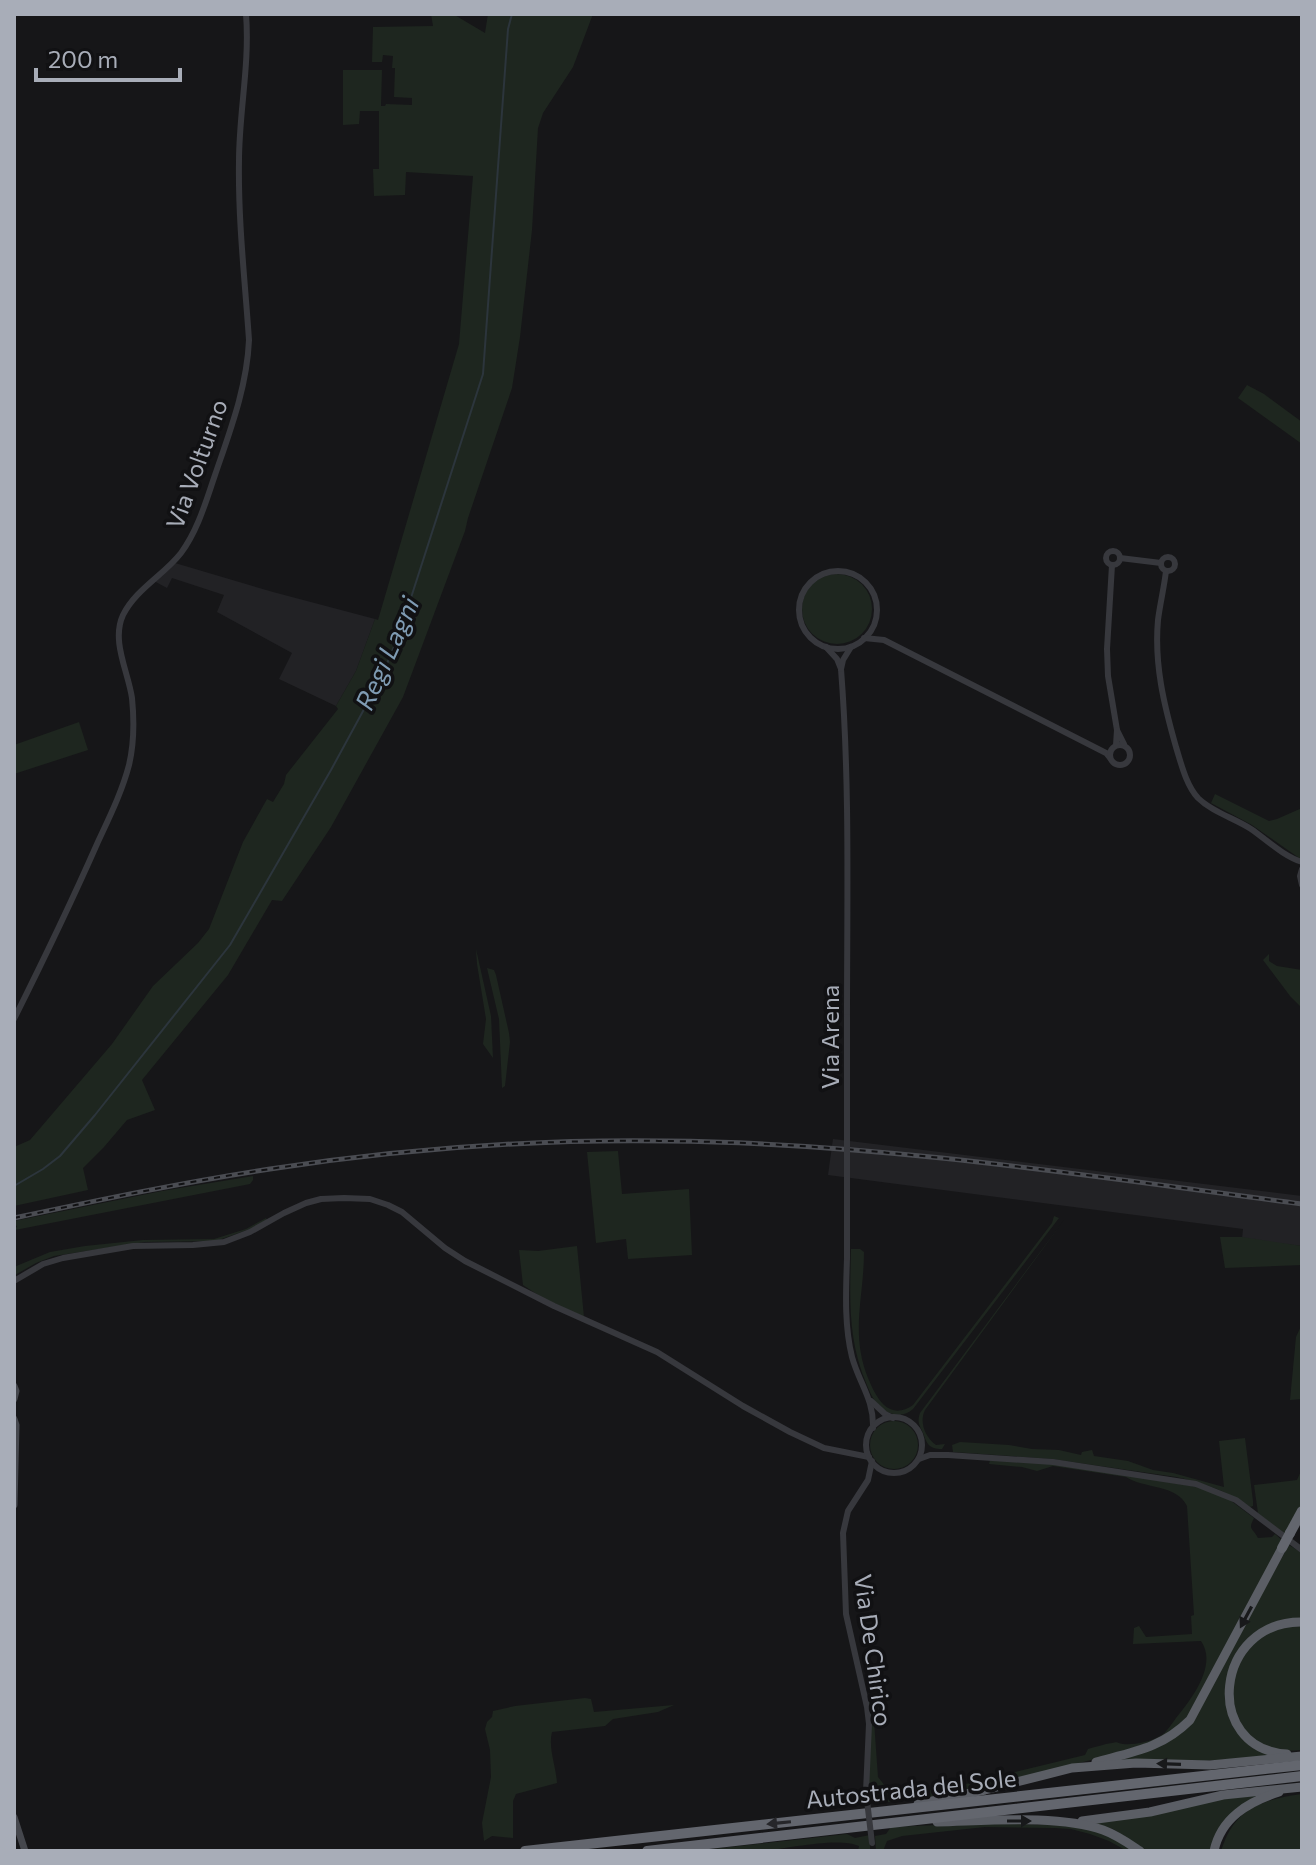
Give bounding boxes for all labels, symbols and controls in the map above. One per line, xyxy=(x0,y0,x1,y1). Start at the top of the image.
scale bar xyxy=(36,32,180,82)
text: 200 m xyxy=(48,44,118,73)
street label: Via Volturno xyxy=(159,395,233,533)
water label: Regi Lagni xyxy=(347,591,425,714)
street label: Via Arena xyxy=(815,985,844,1089)
street label: Via De Chirico xyxy=(849,1572,899,1728)
one-way arrow xyxy=(1239,1605,1252,1628)
one-way arrow xyxy=(1156,1758,1181,1771)
street label: Autostrada del Sole xyxy=(804,1763,1018,1813)
one-way arrow xyxy=(1007,1815,1032,1827)
one-way arrow xyxy=(766,1816,791,1829)

